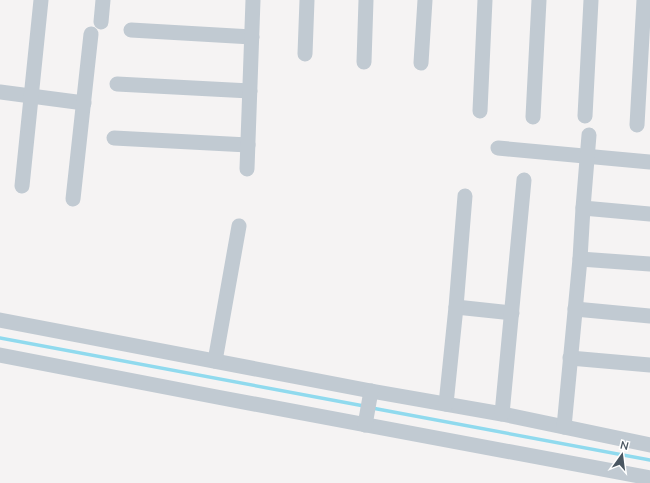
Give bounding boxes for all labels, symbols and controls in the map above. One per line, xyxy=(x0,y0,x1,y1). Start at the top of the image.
north arrow xyxy=(602,435,642,475)
text: N xyxy=(619,437,630,453)

